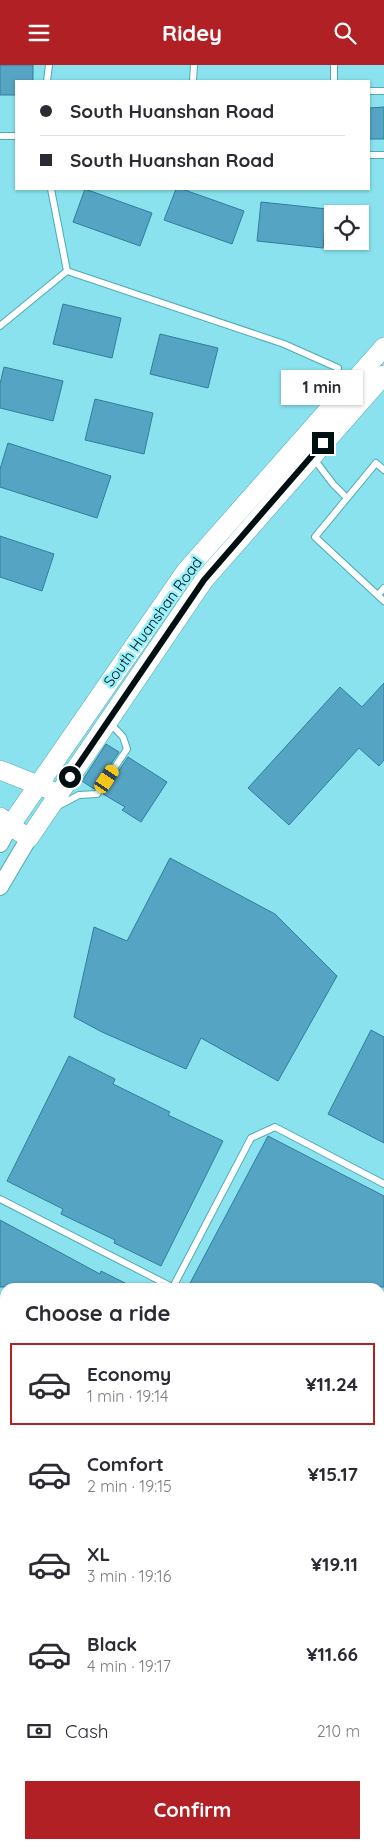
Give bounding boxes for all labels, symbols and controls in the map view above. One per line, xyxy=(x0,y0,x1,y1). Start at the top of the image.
icon: menu xyxy=(25,19,53,47)
text: Ridey xyxy=(162,19,222,47)
icon: search xyxy=(331,19,359,47)
text: South Huanshan Road xyxy=(70,99,274,123)
text: South Huanshan Road xyxy=(70,148,274,172)
map controls xyxy=(324,205,369,250)
button: locate xyxy=(324,205,369,250)
callout: 1 min xyxy=(282,371,364,405)
text: 1 min xyxy=(303,377,341,397)
route end xyxy=(312,432,334,454)
street label: South Huanshan Road xyxy=(99,553,206,690)
car xyxy=(92,762,121,796)
route start xyxy=(59,766,81,788)
text: Choose a ride xyxy=(25,1299,170,1327)
icon: car xyxy=(27,1362,72,1407)
text: Economy xyxy=(87,1362,171,1386)
text: ¥11.24 xyxy=(305,1372,358,1396)
text: 1 min · 19:14 xyxy=(87,1386,168,1406)
icon: car xyxy=(27,1452,72,1497)
text: Comfort xyxy=(87,1452,164,1476)
text: ¥15.17 xyxy=(307,1462,358,1486)
text: 2 min · 19:15 xyxy=(87,1476,172,1496)
icon: car xyxy=(27,1542,72,1587)
text: XL xyxy=(87,1542,110,1566)
text: ¥19.11 xyxy=(311,1552,358,1576)
text: 3 min · 19:16 xyxy=(87,1566,171,1586)
icon: car xyxy=(27,1632,72,1677)
text: Black xyxy=(87,1632,137,1656)
text: ¥11.66 xyxy=(306,1642,358,1666)
text: 4 min · 19:17 xyxy=(87,1656,171,1676)
icon: cash xyxy=(25,1717,53,1745)
text: Cash xyxy=(65,1719,109,1743)
text: 210 m xyxy=(317,1721,360,1741)
button: Confirm xyxy=(25,1781,360,1839)

